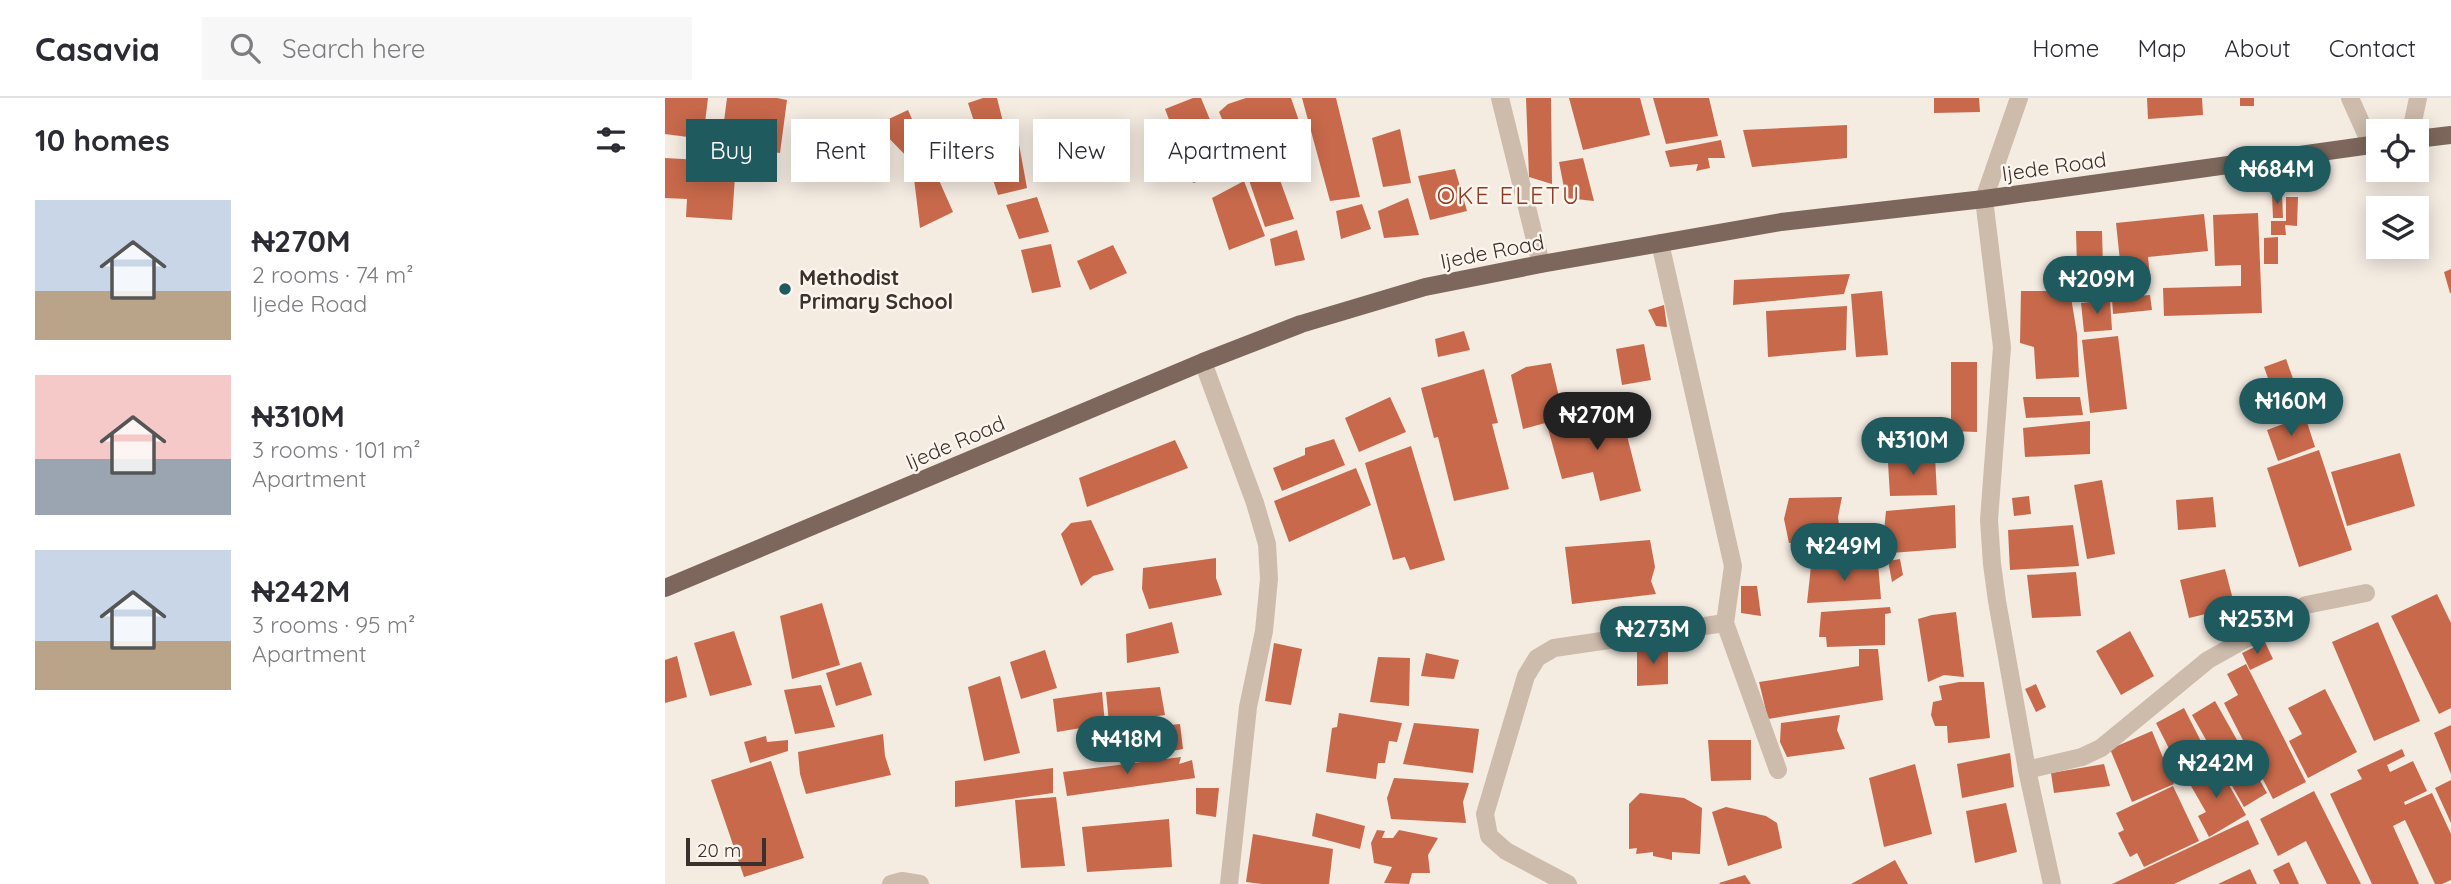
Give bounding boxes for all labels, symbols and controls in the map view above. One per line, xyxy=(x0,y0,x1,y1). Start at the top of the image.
search box xyxy=(202,17,692,80)
text: Casavia xyxy=(35,28,160,69)
icon: search xyxy=(226,29,264,67)
text: Search here xyxy=(282,32,426,65)
text: Home xyxy=(2032,33,2099,63)
text: Map xyxy=(2137,33,2186,63)
text: About xyxy=(2224,33,2291,63)
text: Contact xyxy=(2329,33,2416,63)
chip: Buy xyxy=(686,119,777,182)
chip: Rent xyxy=(791,119,890,182)
chip: Filters xyxy=(904,119,1019,182)
chip: New xyxy=(1033,119,1130,182)
chip: Apartment xyxy=(1144,119,1311,182)
map controls xyxy=(2366,119,2429,259)
button: locate xyxy=(2366,119,2429,182)
text: 10 homes xyxy=(35,121,170,159)
icon: filters xyxy=(592,121,630,159)
street label: Ijede Road xyxy=(2000,146,2108,186)
pin: ₦684M xyxy=(2228,146,2326,206)
text: ₦684M xyxy=(2240,154,2314,183)
district label: OKE ELETU xyxy=(1437,180,1581,210)
button: layers xyxy=(2366,196,2429,259)
text: ₦270M xyxy=(252,222,351,260)
icon: home xyxy=(91,228,175,312)
street label: Ijede Road xyxy=(1438,228,1546,274)
pin: ₦209M xyxy=(2048,256,2146,316)
text: 2 rooms · 74 m² xyxy=(252,260,414,289)
place label: Methodist Primary School xyxy=(799,264,953,314)
text: ₦209M xyxy=(2059,264,2135,293)
marker: Methodist Primary School xyxy=(777,281,793,297)
text: Ijede Road xyxy=(252,289,367,318)
pin: ₦160M xyxy=(2242,378,2340,438)
text: ₦160M xyxy=(2255,386,2327,415)
pin: ₦270M xyxy=(1548,392,1646,452)
text: ₦310M xyxy=(252,397,345,435)
text: ₦270M xyxy=(1559,400,1635,429)
icon: home xyxy=(91,403,175,487)
street label: Ijede Road xyxy=(901,409,1009,475)
pin: ₦310M xyxy=(1864,418,1962,477)
text: ₦310M xyxy=(1877,425,1949,454)
text: 3 rooms · 101 m² xyxy=(252,435,421,464)
text: Apartment xyxy=(252,464,366,493)
pin: ₦249M xyxy=(1795,524,1893,583)
text: ₦249M xyxy=(1807,531,1881,560)
text: ₦242M xyxy=(252,572,350,610)
icon: home xyxy=(91,578,175,662)
pin: ₦253M xyxy=(2208,596,2306,656)
text: ₦253M xyxy=(2220,604,2294,633)
pin: ₦273M xyxy=(1604,606,1702,666)
text: 3 rooms · 95 m² xyxy=(252,610,415,639)
text: ₦273M xyxy=(1616,614,1690,643)
text: Apartment xyxy=(252,639,366,668)
pin: ₦418M xyxy=(1078,716,1176,776)
text: ₦418M xyxy=(1092,724,1162,753)
pin: ₦242M xyxy=(2167,740,2265,800)
text: ₦242M xyxy=(2178,748,2254,777)
scale bar xyxy=(686,835,767,867)
text: 20 m xyxy=(697,838,741,862)

